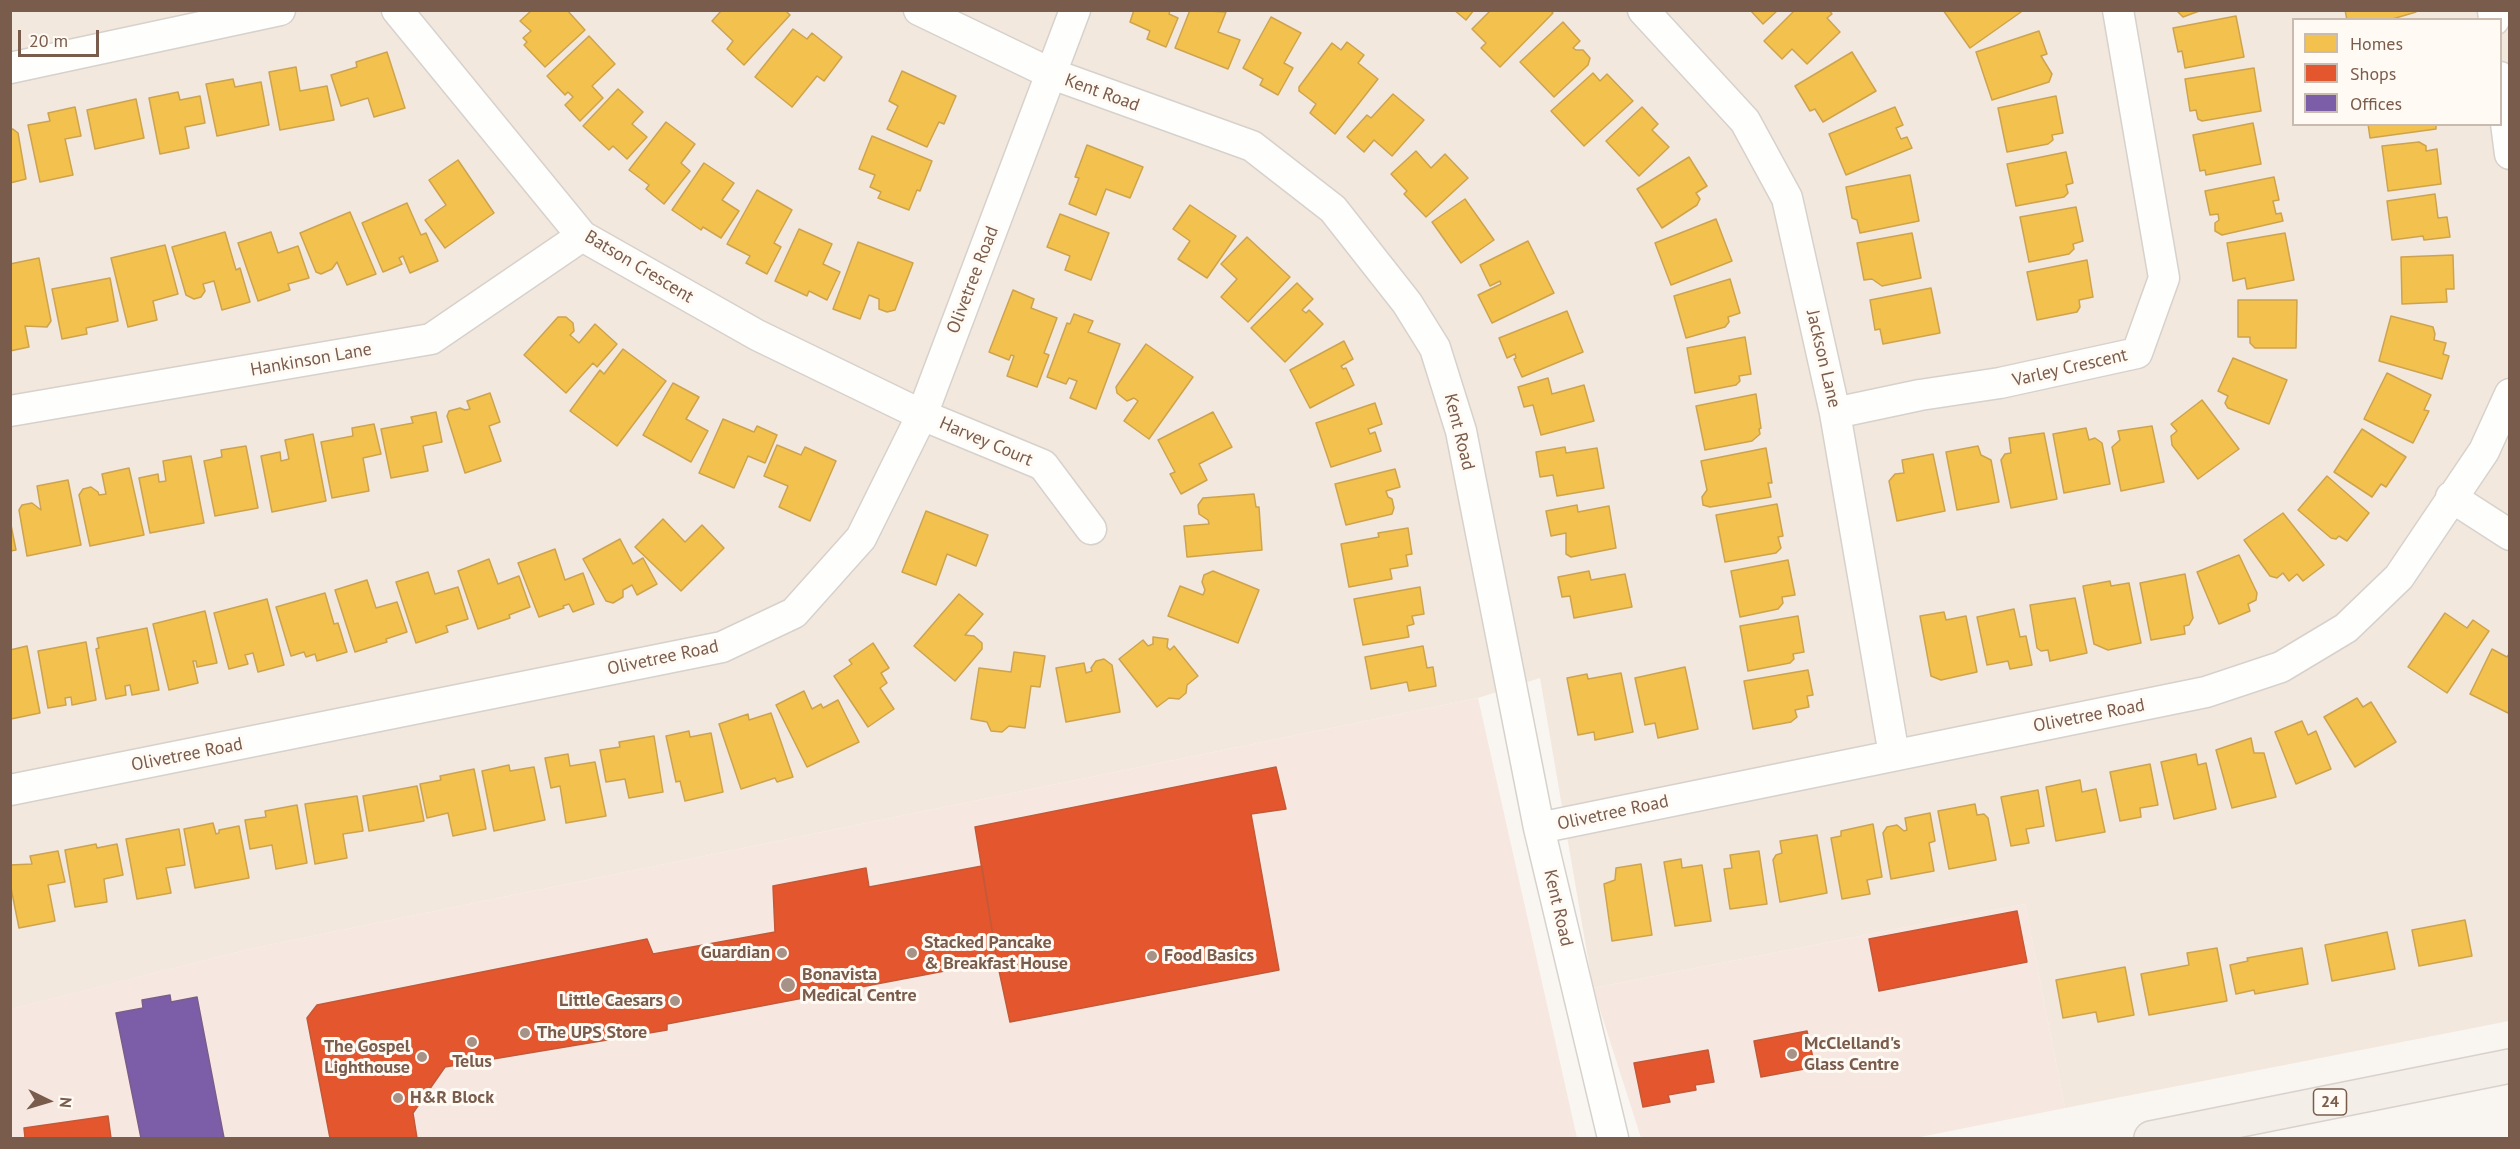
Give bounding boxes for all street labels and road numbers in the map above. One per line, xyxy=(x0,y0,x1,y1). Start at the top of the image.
street label: Kent Road xyxy=(1062,69,1142,117)
street label: Olivetree Road xyxy=(943,223,1003,337)
street label: Batson Crescent xyxy=(581,226,697,308)
street label: Jackson Lane xyxy=(1801,308,1845,410)
street label: Hankinson Lane xyxy=(249,339,373,381)
street label: Varley Crescent xyxy=(2010,344,2130,392)
street label: Kent Road xyxy=(1439,391,1479,473)
street label: Harvey Court xyxy=(936,413,1036,471)
street label: Olivetree Road xyxy=(605,636,721,680)
street label: Olivetree Road xyxy=(2031,695,2147,737)
street label: Olivetree Road xyxy=(129,734,245,776)
street label: Olivetree Road xyxy=(1555,791,1671,835)
street label: Kent Road xyxy=(1539,868,1577,948)
road number: 24 xyxy=(2314,1089,2346,1115)

